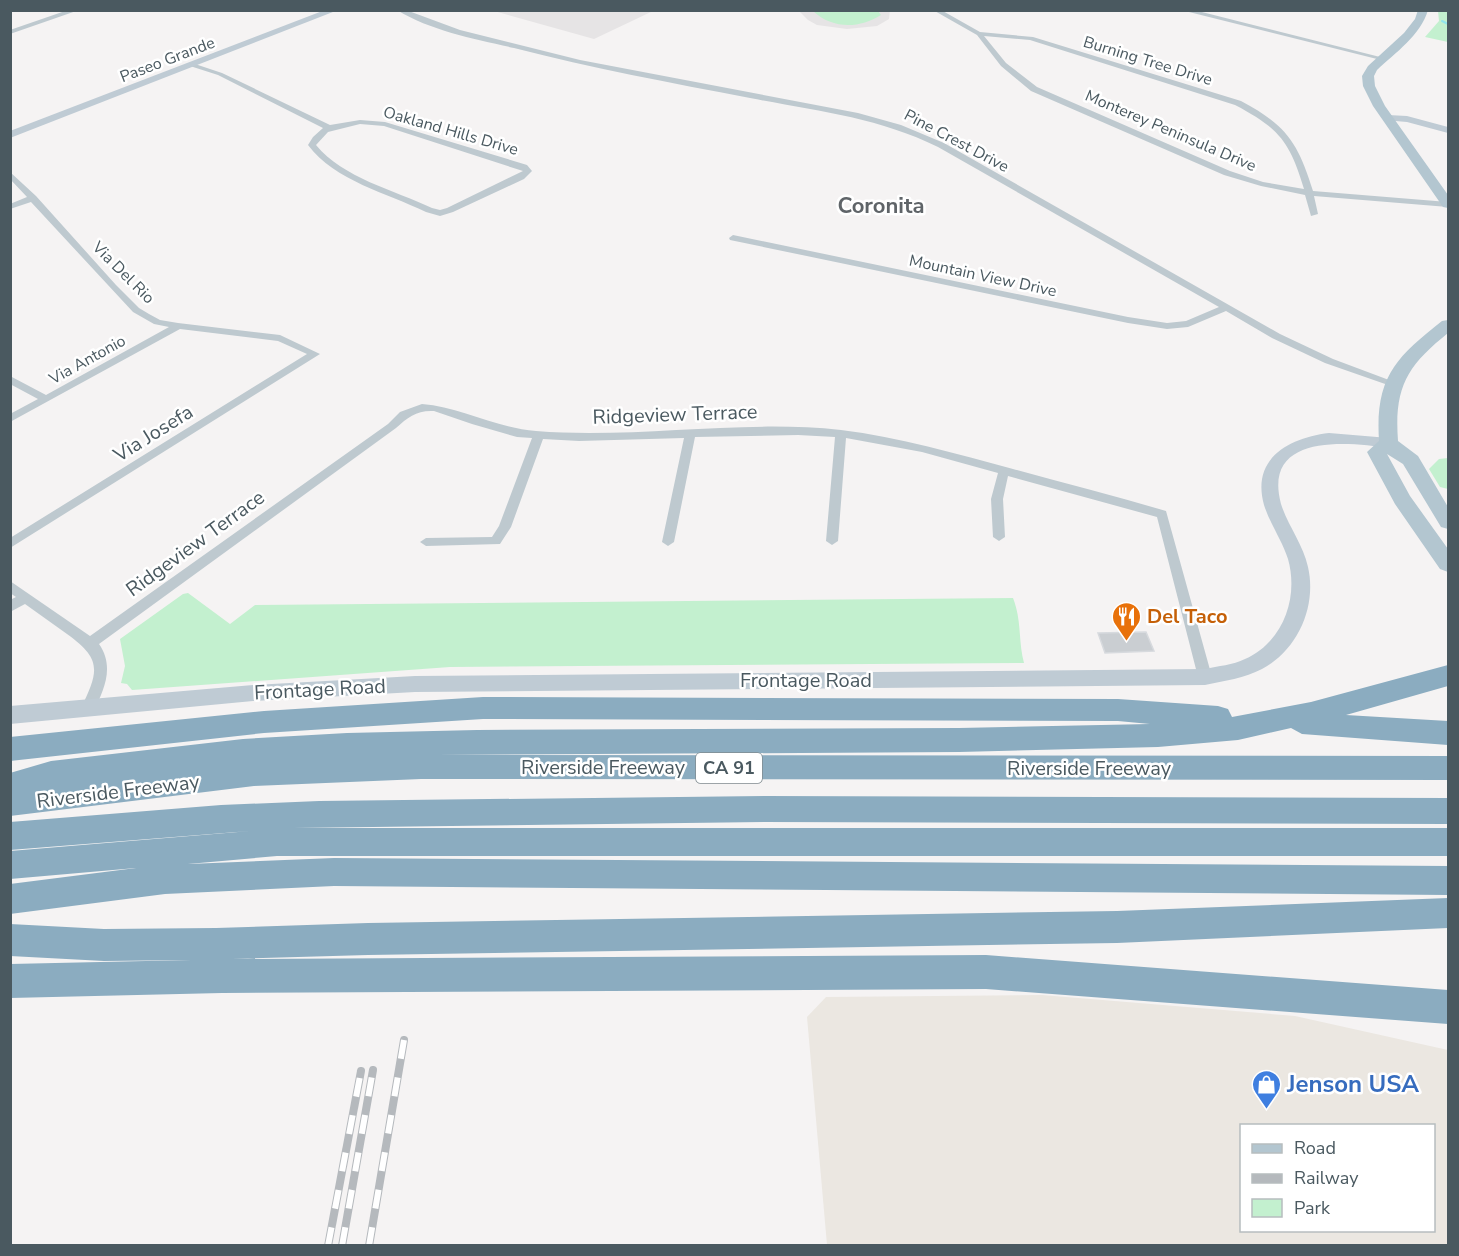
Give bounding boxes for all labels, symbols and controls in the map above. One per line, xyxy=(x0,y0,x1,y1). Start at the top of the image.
street label: Burning Tree Drive xyxy=(1080,31,1215,91)
street label: Paseo Grande xyxy=(117,32,218,88)
street label: Monterey Peninsula Drive xyxy=(1082,85,1260,177)
street label: Oakland Hills Drive xyxy=(381,101,521,161)
street label: Pine Crest Drive xyxy=(900,104,1013,178)
district label: Coronita xyxy=(838,191,924,221)
street label: Via Del Rio xyxy=(87,236,159,309)
street label: Mountain View Drive xyxy=(907,250,1059,302)
street label: Via Antonio xyxy=(44,330,130,390)
street label: Via Josefa xyxy=(107,398,198,469)
street label: Ridgeview Terrace xyxy=(592,398,758,431)
street label: Ridgeview Terrace xyxy=(121,484,270,603)
restaurant icon: Del Taco xyxy=(1110,600,1142,642)
place label: Del Taco xyxy=(1147,603,1227,630)
street label: Frontage Road xyxy=(740,667,872,694)
street label: Frontage Road xyxy=(253,673,387,706)
road number: CA 91 xyxy=(696,753,762,783)
street label: Riverside Freeway xyxy=(521,754,686,781)
street label: Riverside Freeway xyxy=(1007,755,1172,782)
street label: Riverside Freeway xyxy=(35,768,202,815)
shop icon: Jenson USA xyxy=(1250,1068,1282,1110)
place label: Jenson USA xyxy=(1286,1068,1419,1100)
legend xyxy=(1240,1124,1435,1232)
text: Road xyxy=(1294,1136,1336,1160)
text: Railway xyxy=(1294,1166,1359,1190)
text: Park xyxy=(1294,1196,1331,1220)

